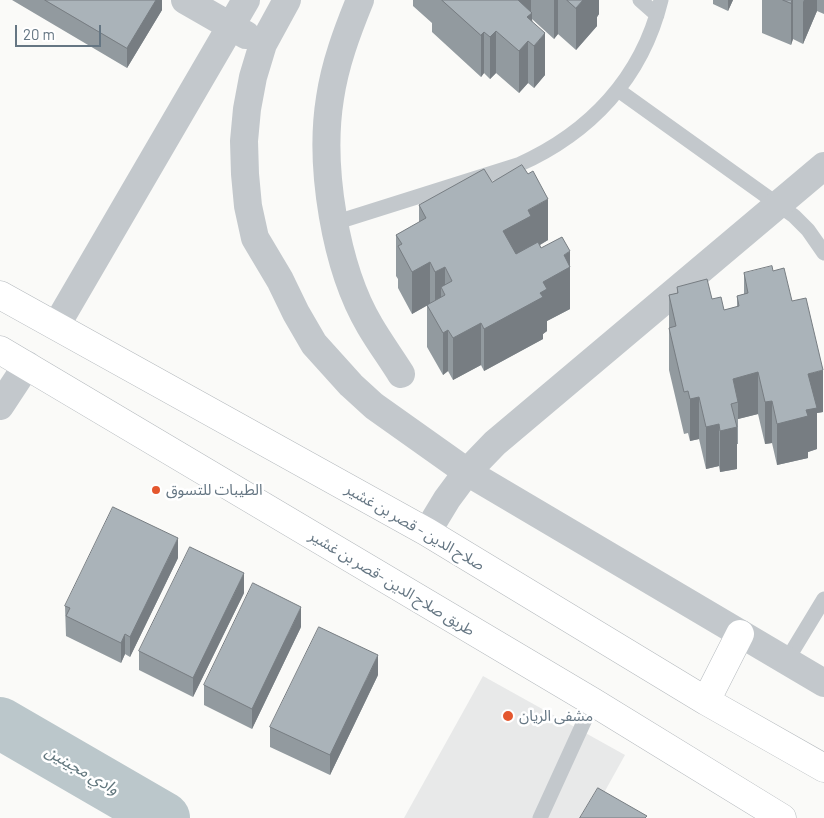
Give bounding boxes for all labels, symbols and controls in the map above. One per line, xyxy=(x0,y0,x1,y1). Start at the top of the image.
scale bar xyxy=(18,15,104,47)
text: 20 m xyxy=(23,25,55,43)
street label: صلاح الدين - قصر بن غشير xyxy=(342,480,488,574)
place label: الطيبات للتسوق xyxy=(166,481,263,499)
marker: الطيبات للتسوق xyxy=(150,484,162,496)
street label: طريق صلاح الدين -قصر بن غشير xyxy=(306,526,478,640)
place label: مشفى الريان xyxy=(519,707,593,725)
marker: مشفى الريان xyxy=(501,709,515,723)
water label: وادي مجينين xyxy=(42,741,122,799)

